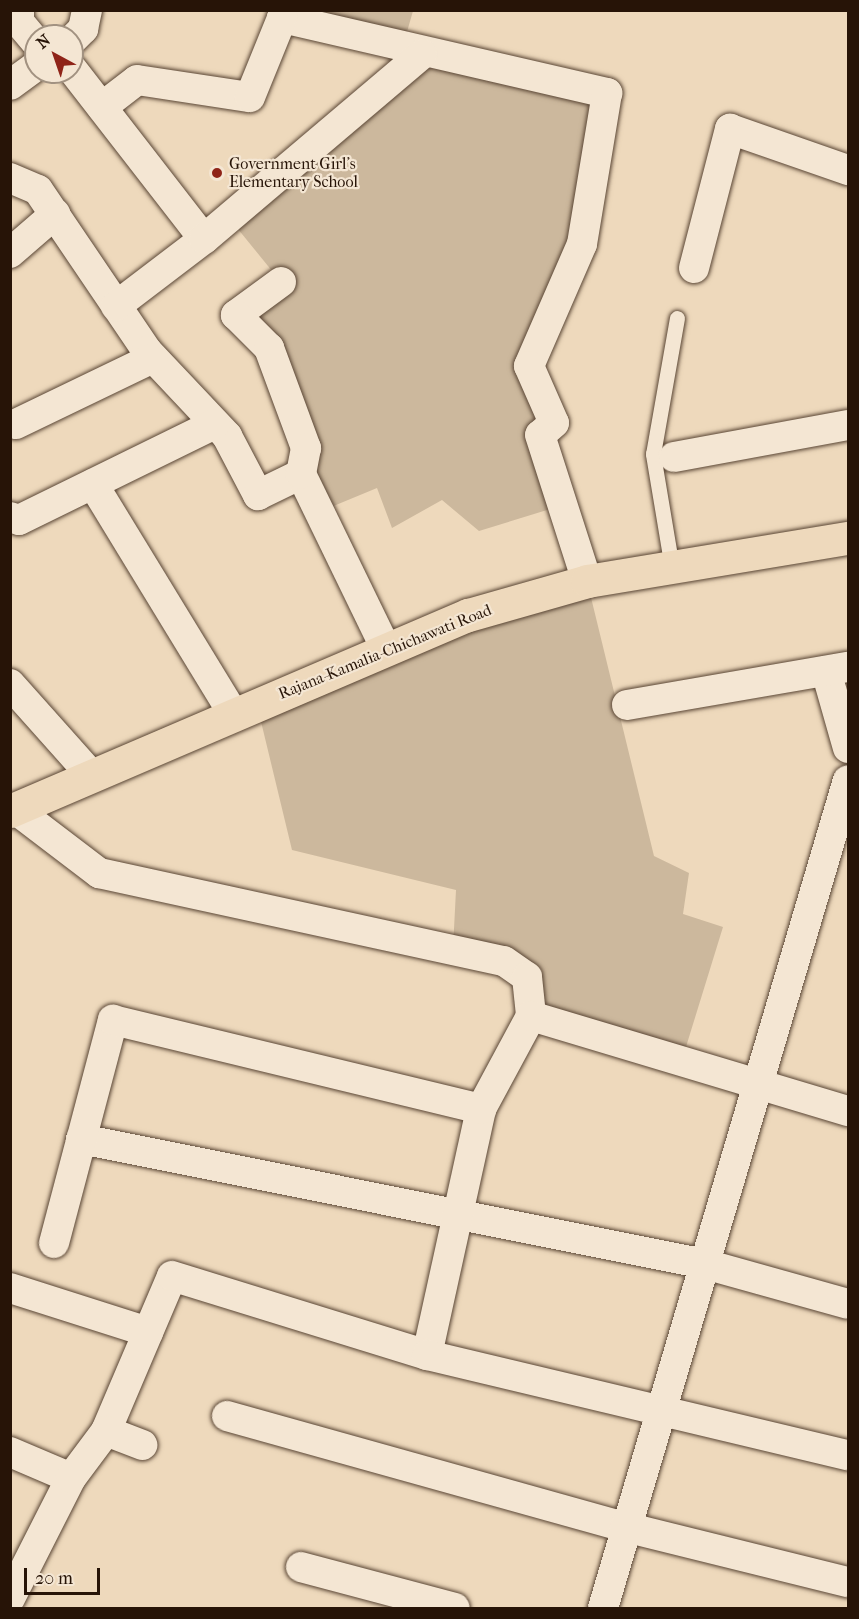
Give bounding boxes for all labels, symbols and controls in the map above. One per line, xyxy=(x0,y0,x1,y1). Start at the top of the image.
north arrow xyxy=(24,24,84,84)
text: N xyxy=(33,30,54,53)
place label: Government Girl's Elementary School xyxy=(229,154,358,192)
marker: Government Girl's Elementary School xyxy=(210,166,224,180)
street label: Rajana-Kamalia-Chichawati Road xyxy=(276,600,494,704)
scale bar xyxy=(27,1556,104,1594)
text: 20 m xyxy=(35,1568,73,1589)

